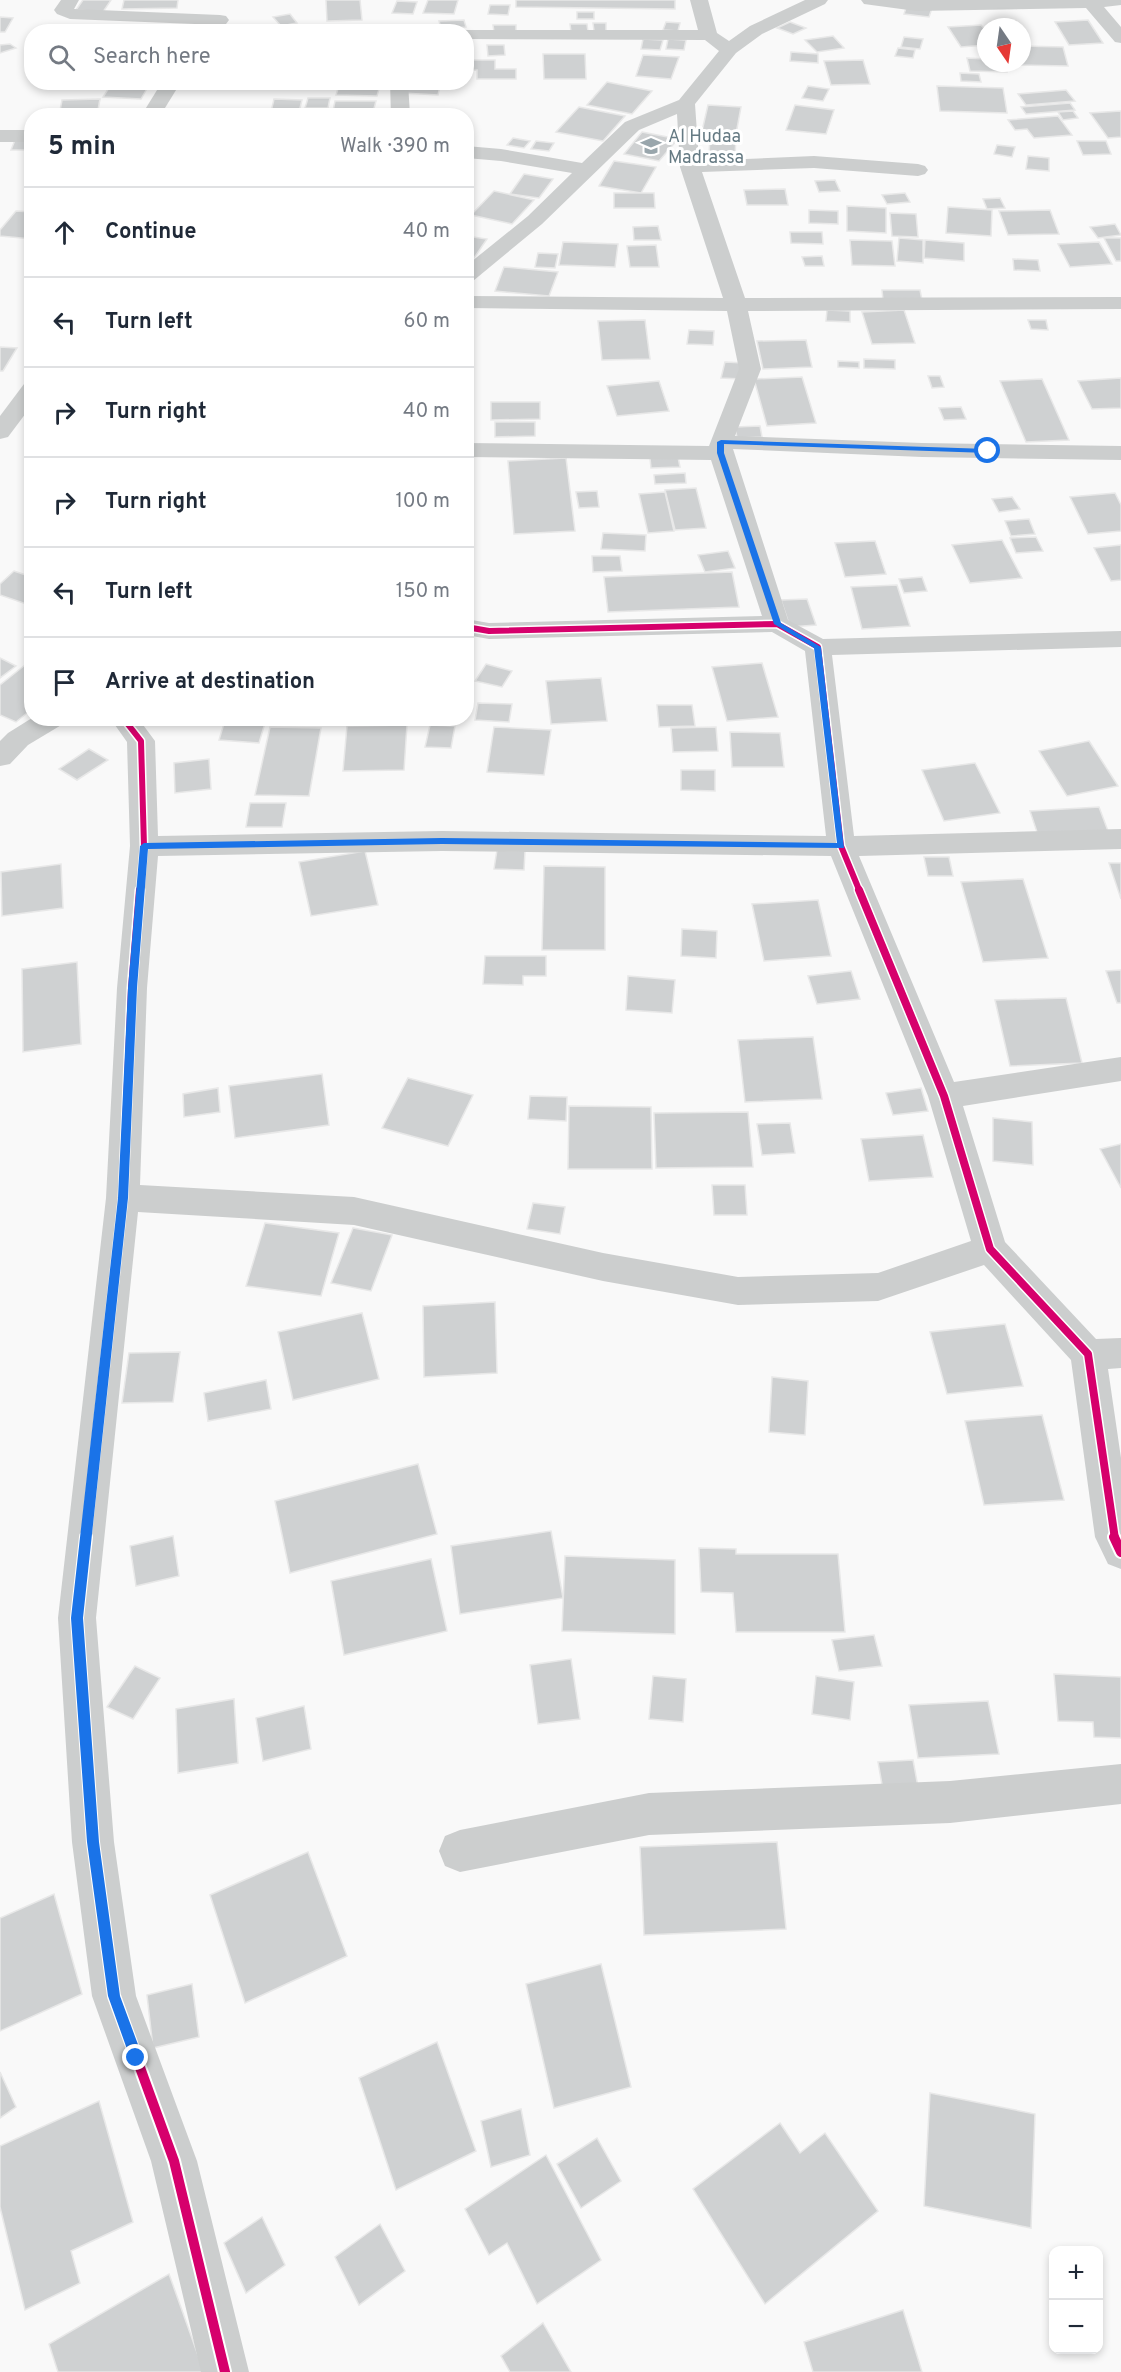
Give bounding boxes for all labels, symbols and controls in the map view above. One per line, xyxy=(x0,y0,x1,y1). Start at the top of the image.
north arrow xyxy=(977,18,1031,72)
search box xyxy=(24,24,474,90)
icon: search xyxy=(45,41,78,74)
text: Search here xyxy=(93,44,211,71)
place label: Al Hudaa Madrassa xyxy=(668,126,744,170)
text: 5 min xyxy=(48,131,116,164)
text: Walk · 390 m xyxy=(340,134,450,160)
school or university icon: Al Hudaa Madrassa xyxy=(639,134,663,158)
icon: ahead xyxy=(48,216,81,249)
text: Continue xyxy=(105,219,196,246)
text: 40 m xyxy=(403,219,450,245)
icon: left xyxy=(48,306,81,339)
text: Turn left xyxy=(105,309,193,336)
text: 60 m xyxy=(404,309,450,335)
icon: right xyxy=(48,396,81,429)
text: Turn right xyxy=(105,399,207,426)
text: 40 m xyxy=(403,399,450,425)
route start xyxy=(974,437,1000,463)
icon: right xyxy=(48,486,81,519)
text: Turn right xyxy=(105,489,207,516)
text: 100 m xyxy=(395,489,450,515)
icon: left xyxy=(48,576,81,609)
text: Turn left xyxy=(105,579,193,606)
text: 150 m xyxy=(396,579,450,605)
icon: arrive xyxy=(48,666,81,699)
text: Arrive at destination xyxy=(105,669,315,696)
route end xyxy=(122,2044,148,2070)
map controls xyxy=(1049,2246,1103,2354)
button: + xyxy=(1049,2246,1103,2300)
button: − xyxy=(1049,2300,1103,2354)

